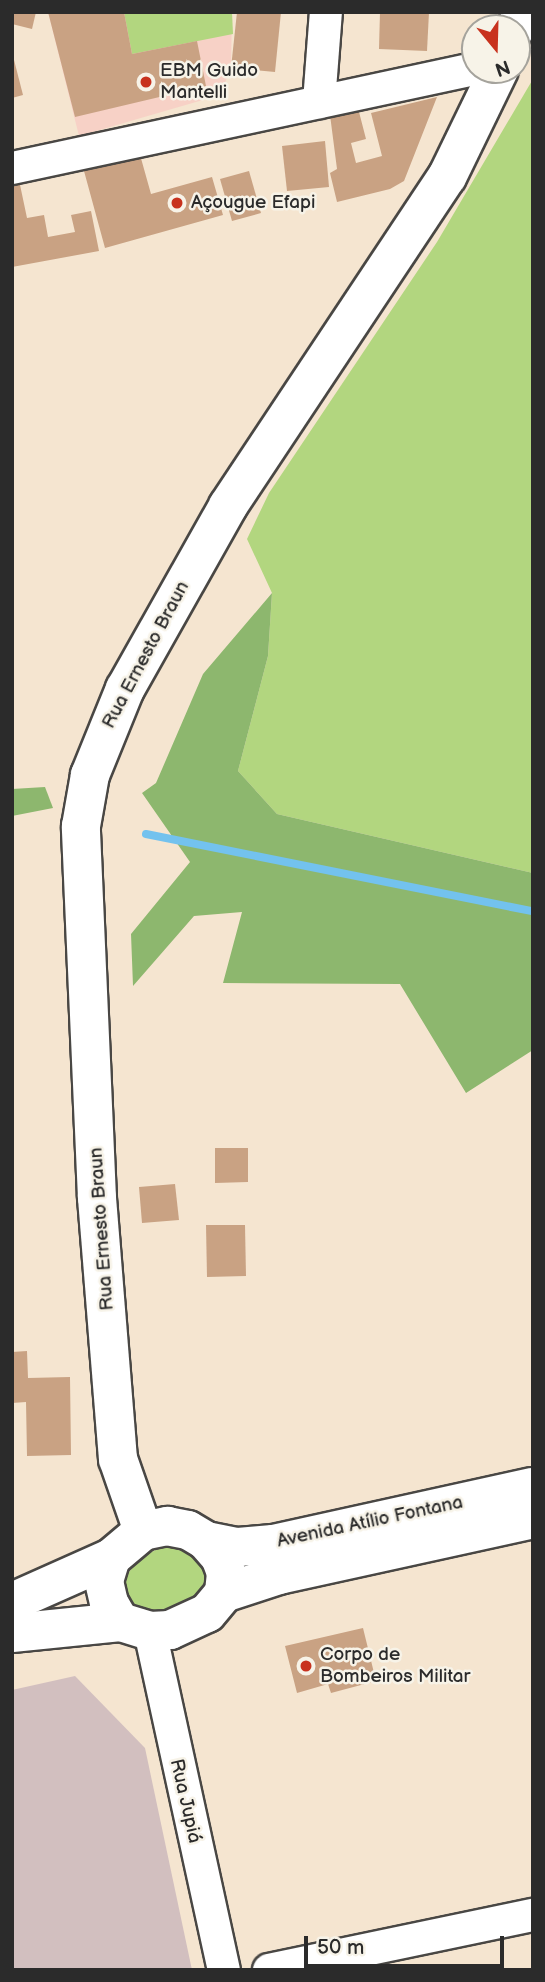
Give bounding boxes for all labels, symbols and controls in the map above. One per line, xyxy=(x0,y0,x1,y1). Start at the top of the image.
north arrow xyxy=(461,14,531,84)
text: N xyxy=(492,54,513,81)
place label: EBM Guido Mantelli xyxy=(160,60,258,104)
marker: EBM Guido Mantelli xyxy=(138,74,154,90)
place label: Açougue Efapi xyxy=(191,192,315,214)
marker: Açougue Efapi xyxy=(169,195,185,211)
street label: Rua Ernesto Braun xyxy=(98,577,194,733)
street label: Rua Ernesto Braun xyxy=(85,1147,119,1311)
street label: Avenida Atílio Fontana xyxy=(275,1491,465,1553)
place label: Corpo de Bombeiros Militar xyxy=(320,1644,470,1688)
marker: Corpo de Bombeiros Militar xyxy=(298,1658,314,1674)
street label: Rua Jupiá xyxy=(164,1756,206,1846)
scale bar xyxy=(307,1923,506,1967)
text: 50 m xyxy=(317,1935,364,1960)

